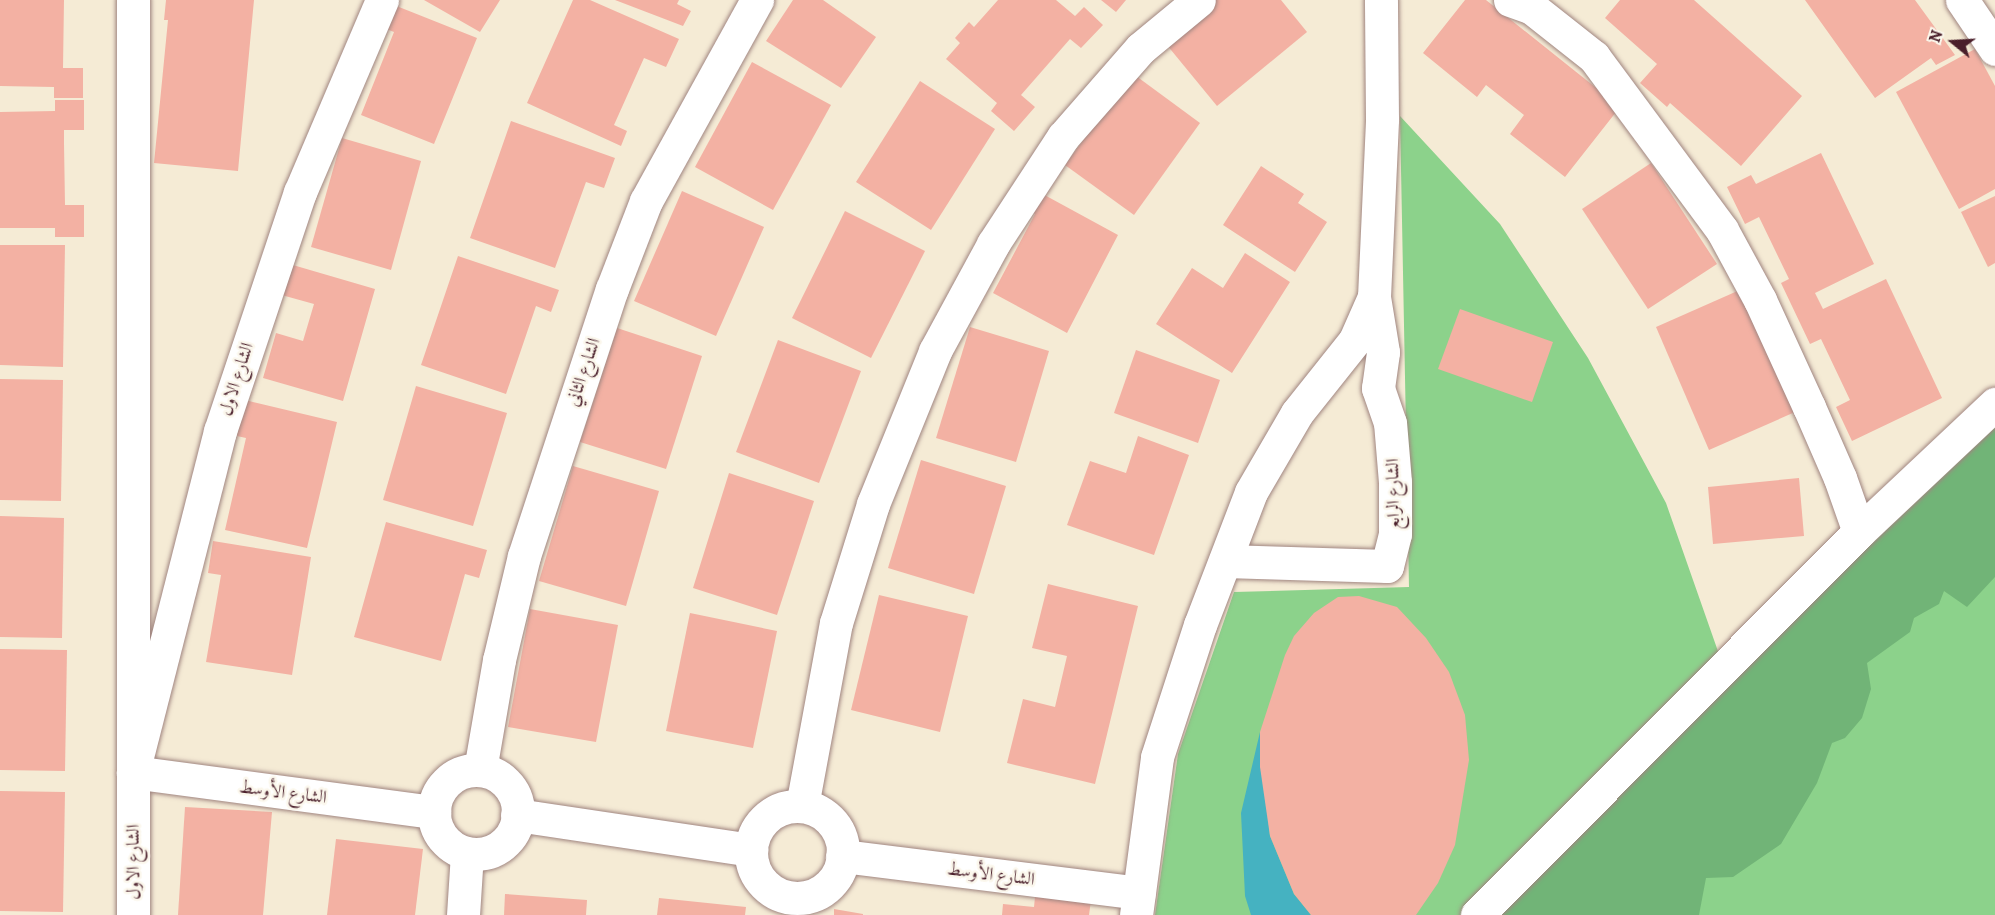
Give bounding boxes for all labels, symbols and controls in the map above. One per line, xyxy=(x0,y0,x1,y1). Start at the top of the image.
north arrow xyxy=(1923,12,1983,72)
text: N xyxy=(1924,27,1948,45)
street label: الشارع الثاني xyxy=(561,335,605,409)
street label: الشارع الاول xyxy=(214,340,258,418)
street label: الشارع الرابع xyxy=(1382,458,1404,530)
street label: الشارع الأوسط xyxy=(238,776,328,808)
street label: الشارع الاول xyxy=(122,824,144,900)
street label: الشارع الأوسط xyxy=(946,858,1036,890)

